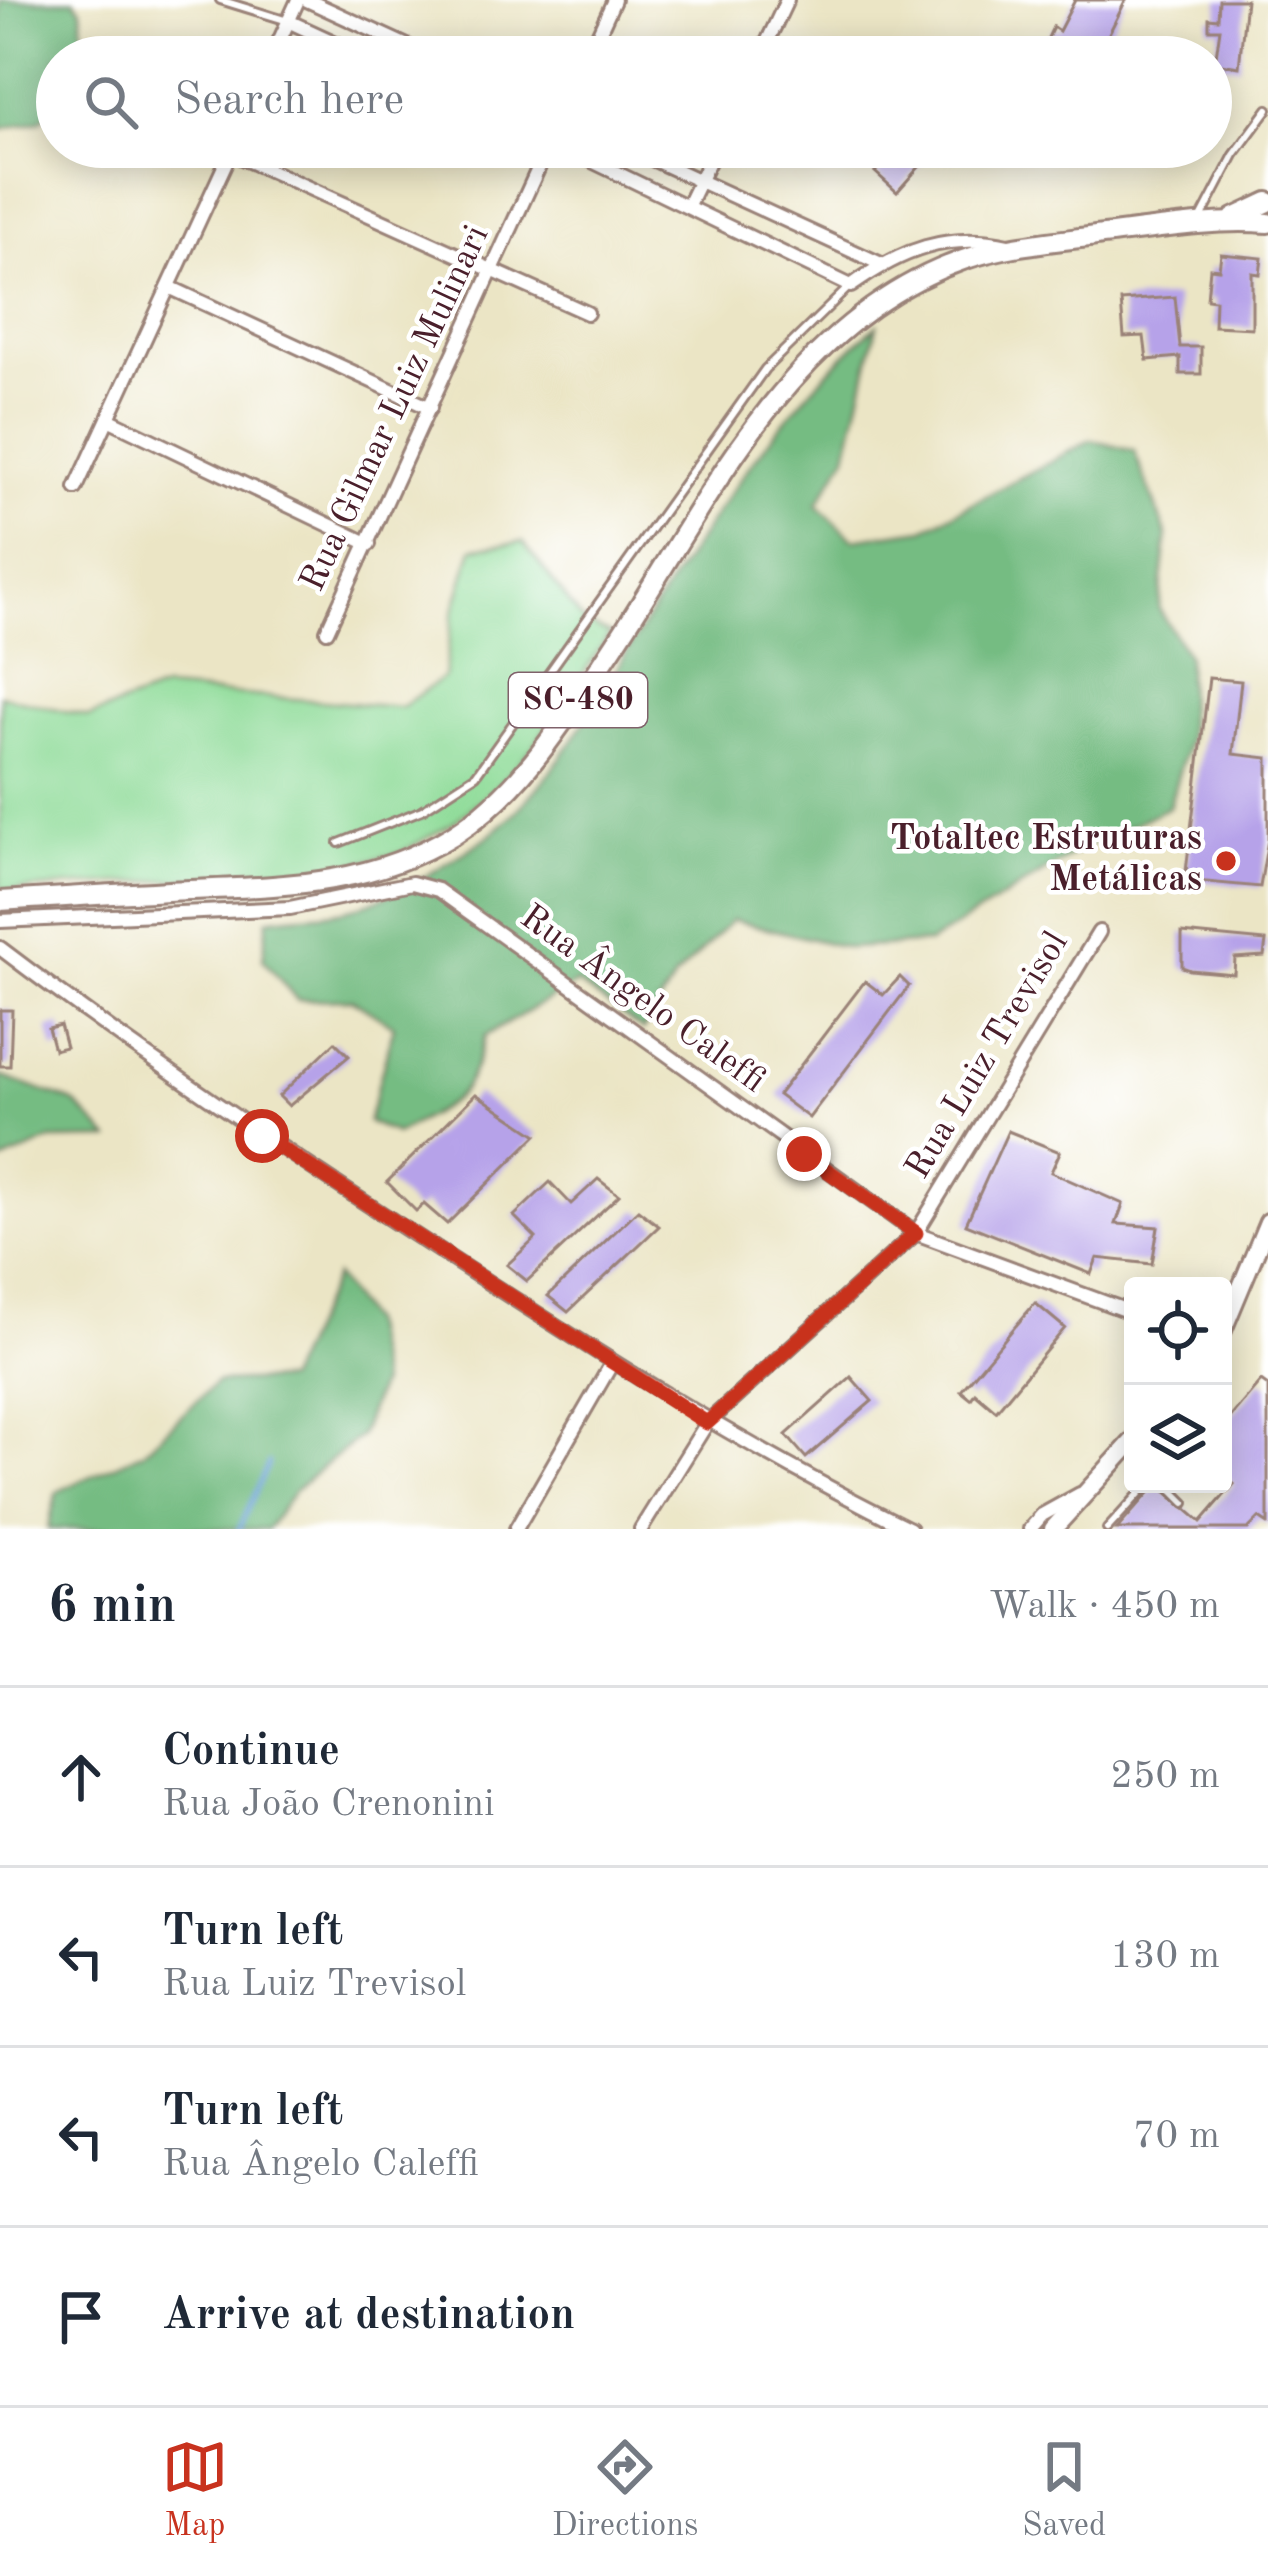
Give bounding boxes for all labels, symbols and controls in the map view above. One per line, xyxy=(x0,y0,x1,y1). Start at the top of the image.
search box xyxy=(36,36,1232,168)
icon: search xyxy=(78,69,144,135)
text: Search here xyxy=(174,79,404,124)
street label: Rua Gilmar Luiz Mulinari xyxy=(295,221,497,597)
road number: SC-480 xyxy=(509,673,647,727)
place label: Totaltec Estruturas Metálicas xyxy=(890,822,1202,899)
marker: Totaltec Estruturas Metálicas xyxy=(1213,848,1239,874)
street label: Rua Ângelo Caleffi xyxy=(513,894,775,1101)
street label: Rua Luiz Trevisol xyxy=(900,926,1076,1186)
route start xyxy=(235,1109,289,1163)
route end xyxy=(777,1127,831,1181)
map controls xyxy=(1124,1277,1232,1493)
button: locate xyxy=(1124,1277,1232,1385)
button: layers xyxy=(1124,1385,1232,1493)
text: 6 min xyxy=(48,1582,176,1633)
text: Walk · 450 m xyxy=(989,1587,1220,1626)
text: Continue xyxy=(162,1730,340,1775)
icon: ahead xyxy=(48,1744,114,1810)
text: 250 m xyxy=(1110,1757,1220,1796)
text: Rua João Crenonini xyxy=(162,1785,495,1824)
text: Turn left xyxy=(162,1910,343,1955)
icon: left xyxy=(48,1924,114,1990)
text: 130 m xyxy=(1110,1937,1220,1976)
text: Rua Luiz Trevisol xyxy=(162,1965,466,2004)
text: Turn left xyxy=(162,2090,343,2135)
icon: left xyxy=(48,2104,114,2170)
text: 70 m xyxy=(1133,2117,1220,2156)
text: Rua Ângelo Caleffi xyxy=(162,2145,479,2184)
icon: arrive xyxy=(48,2284,114,2350)
text: Arrive at destination xyxy=(162,2294,575,2339)
tab: Map xyxy=(162,2434,228,2547)
tab: Directions xyxy=(552,2434,698,2547)
tab: Saved xyxy=(1022,2434,1106,2547)

